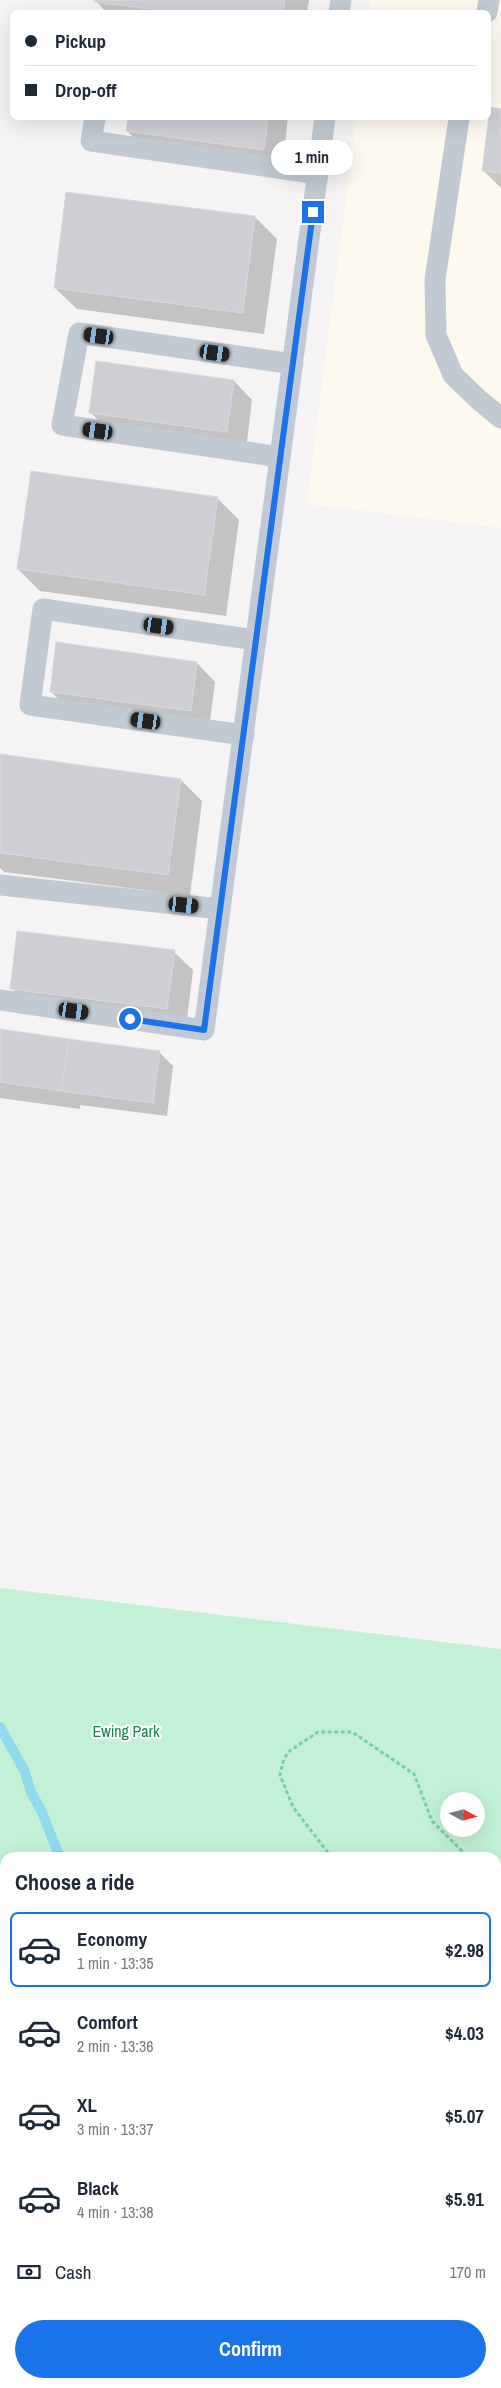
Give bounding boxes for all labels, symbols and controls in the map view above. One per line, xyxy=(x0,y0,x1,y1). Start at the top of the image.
text: Pickup xyxy=(55,28,106,54)
text: Drop-off xyxy=(55,77,116,103)
callout: 1 min xyxy=(272,140,354,174)
text: 1 min xyxy=(295,146,329,168)
route end xyxy=(302,201,324,223)
car xyxy=(83,326,114,346)
car xyxy=(199,343,230,363)
car xyxy=(82,421,113,441)
car xyxy=(143,616,174,636)
car xyxy=(130,711,161,731)
car xyxy=(168,896,199,914)
car xyxy=(58,1001,89,1021)
route start xyxy=(119,1008,141,1030)
park label: Ewing Park xyxy=(92,1720,160,1742)
north arrow xyxy=(440,1792,485,1838)
map controls xyxy=(440,1792,485,1837)
text: Choose a ride xyxy=(15,1867,134,1897)
text: Economy xyxy=(77,1926,147,1952)
icon: car xyxy=(17,1927,62,1972)
text: $2.98 xyxy=(445,1937,484,1963)
text: 1 min · 13:35 xyxy=(77,1952,154,1974)
text: Comfort xyxy=(77,2009,138,2035)
icon: car xyxy=(17,2010,62,2055)
text: $4.03 xyxy=(445,2020,484,2046)
text: 2 min · 13:36 xyxy=(77,2035,154,2057)
text: XL xyxy=(77,2092,97,2118)
icon: car xyxy=(17,2093,62,2138)
text: $5.07 xyxy=(445,2103,484,2129)
text: 3 min · 13:37 xyxy=(77,2118,154,2140)
text: Black xyxy=(77,2175,119,2201)
icon: car xyxy=(17,2176,62,2221)
text: $5.91 xyxy=(445,2186,484,2212)
text: 4 min · 13:38 xyxy=(77,2201,154,2223)
icon: cash xyxy=(15,2258,43,2286)
text: Cash xyxy=(55,2259,91,2285)
text: 170 m xyxy=(450,2261,486,2283)
button: Confirm xyxy=(15,2320,486,2378)

